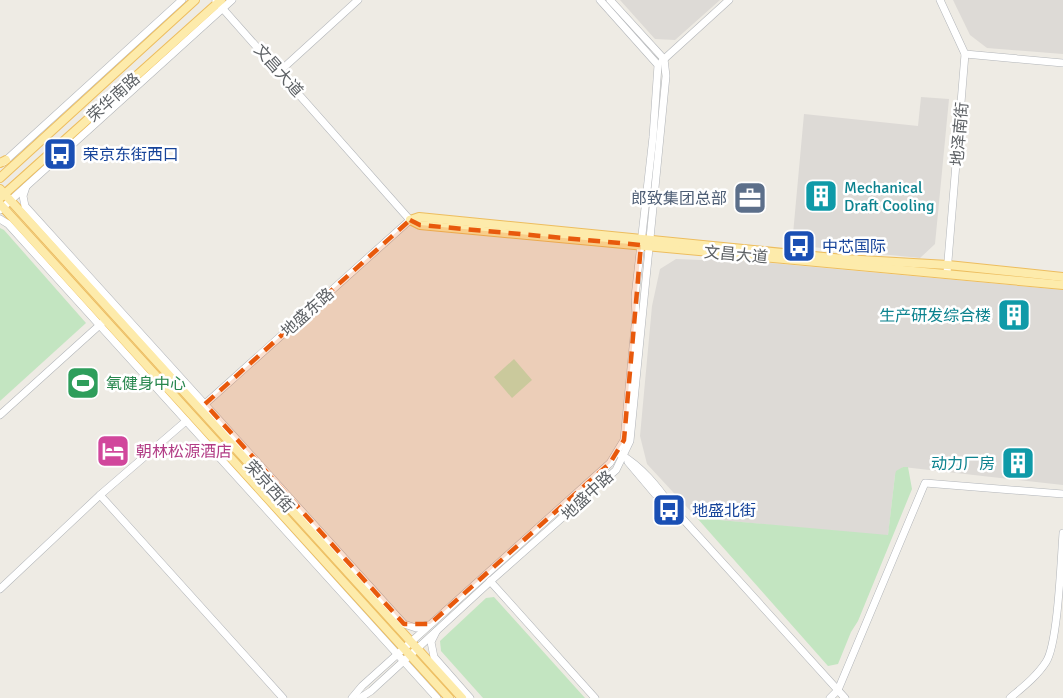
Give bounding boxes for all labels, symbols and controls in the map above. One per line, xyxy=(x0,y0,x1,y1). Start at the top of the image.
street label: 文昌大道 xyxy=(249,40,307,101)
street label: 荣华南路 xyxy=(83,69,144,127)
street label: 地泽南街 xyxy=(947,101,973,167)
bus stop icon: 荣京东街西口 xyxy=(42,136,78,172)
place label: 荣京东街西口 xyxy=(83,145,179,165)
building icon: Mechanical Draft Cooling xyxy=(803,178,839,214)
place label: Mechanical Draft Cooling xyxy=(844,178,935,216)
office icon: 郎致集团总部 xyxy=(732,180,768,216)
place label: 郎致集团总部 xyxy=(631,189,727,209)
bus stop icon: 中芯国际 xyxy=(781,228,817,264)
place label: 中芯国际 xyxy=(822,237,886,257)
street label: 文昌大道 xyxy=(703,242,769,268)
street label: 地盛东路 xyxy=(277,284,338,342)
building icon: 生产研发综合楼 xyxy=(996,297,1032,333)
place label: 生产研发综合楼 xyxy=(879,306,991,326)
sports icon: 氧健身中心 xyxy=(65,365,101,401)
place label: 氧健身中心 xyxy=(106,374,186,394)
hotel icon: 朝林松源酒店 xyxy=(95,433,131,469)
place label: 朝林松源酒店 xyxy=(136,442,232,462)
building icon: 动力厂房 xyxy=(1000,445,1036,481)
place label: 动力厂房 xyxy=(931,454,995,474)
street label: 荣京西街 xyxy=(240,456,298,517)
street label: 地盛中路 xyxy=(557,467,618,525)
bus stop icon: 地盛北街 xyxy=(651,492,687,528)
place label: 地盛北街 xyxy=(692,501,756,521)

